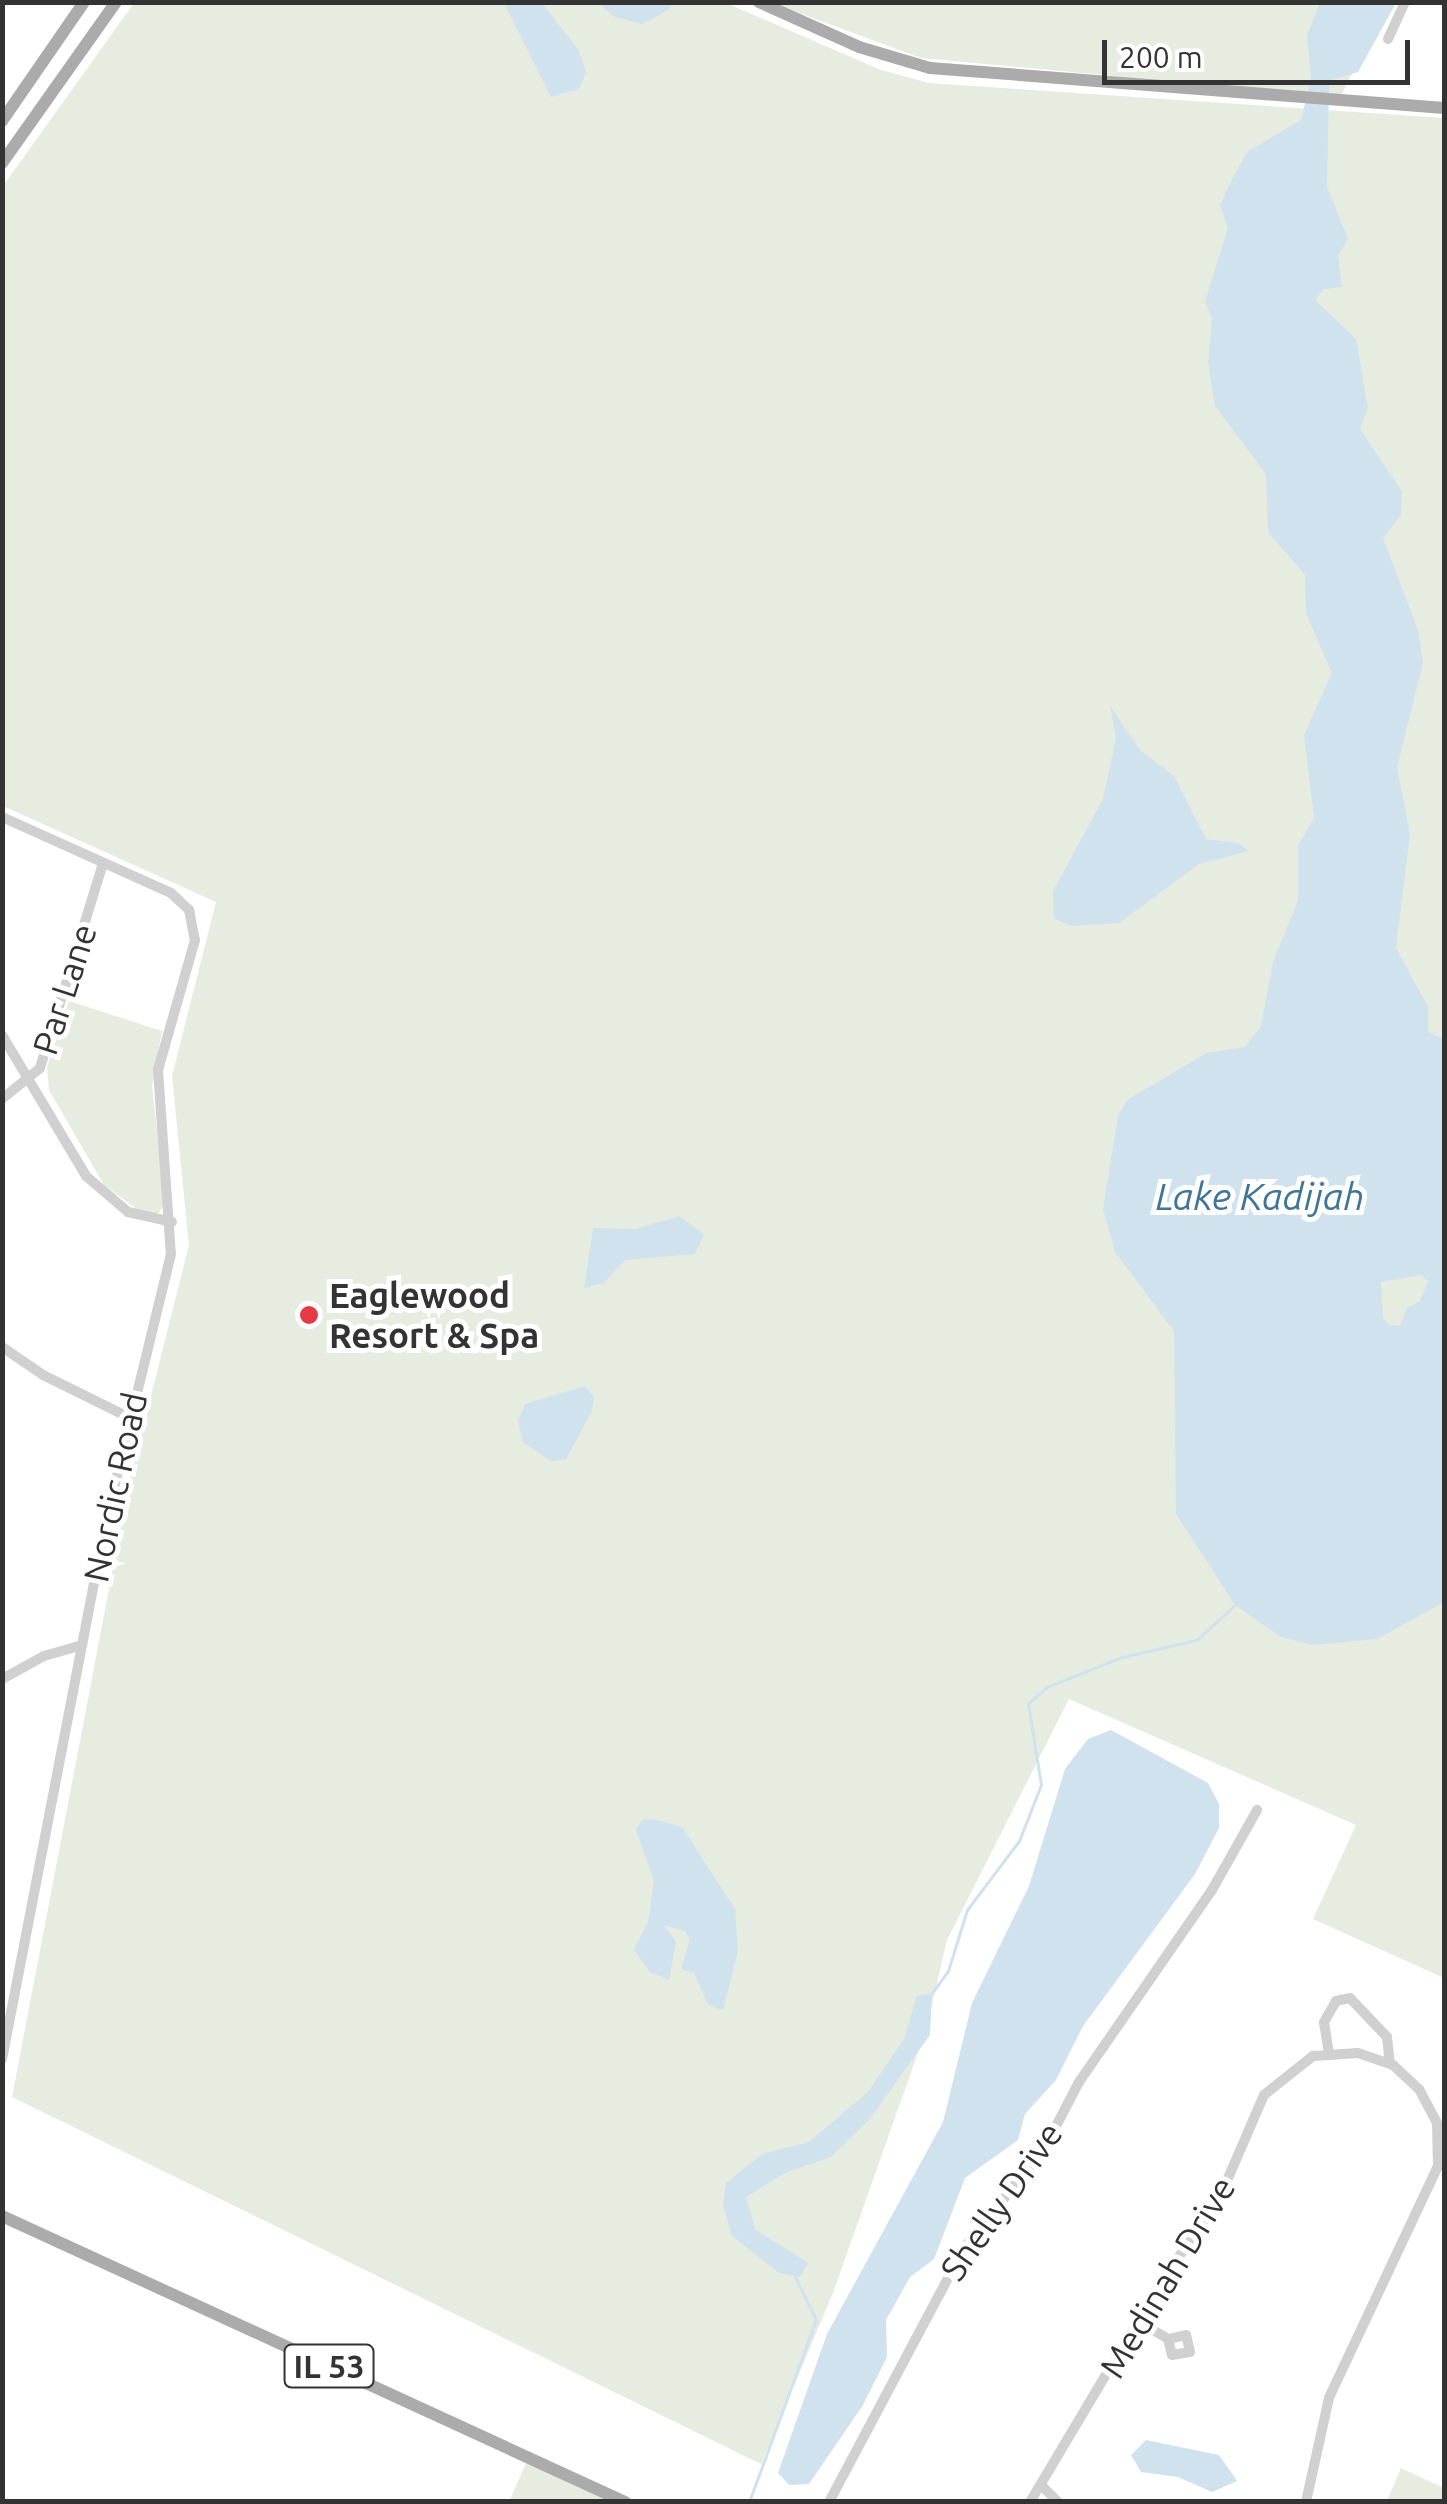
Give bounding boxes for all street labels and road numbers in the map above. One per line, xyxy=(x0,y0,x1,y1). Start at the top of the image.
street label: Par Lane xyxy=(23,918,105,1060)
street label: Nordic Road xyxy=(74,1388,156,1586)
street label: Shelly Drive xyxy=(931,2114,1071,2288)
street label: Medinah Drive xyxy=(1090,2169,1244,2385)
road number: IL 53 xyxy=(282,2339,376,2393)

